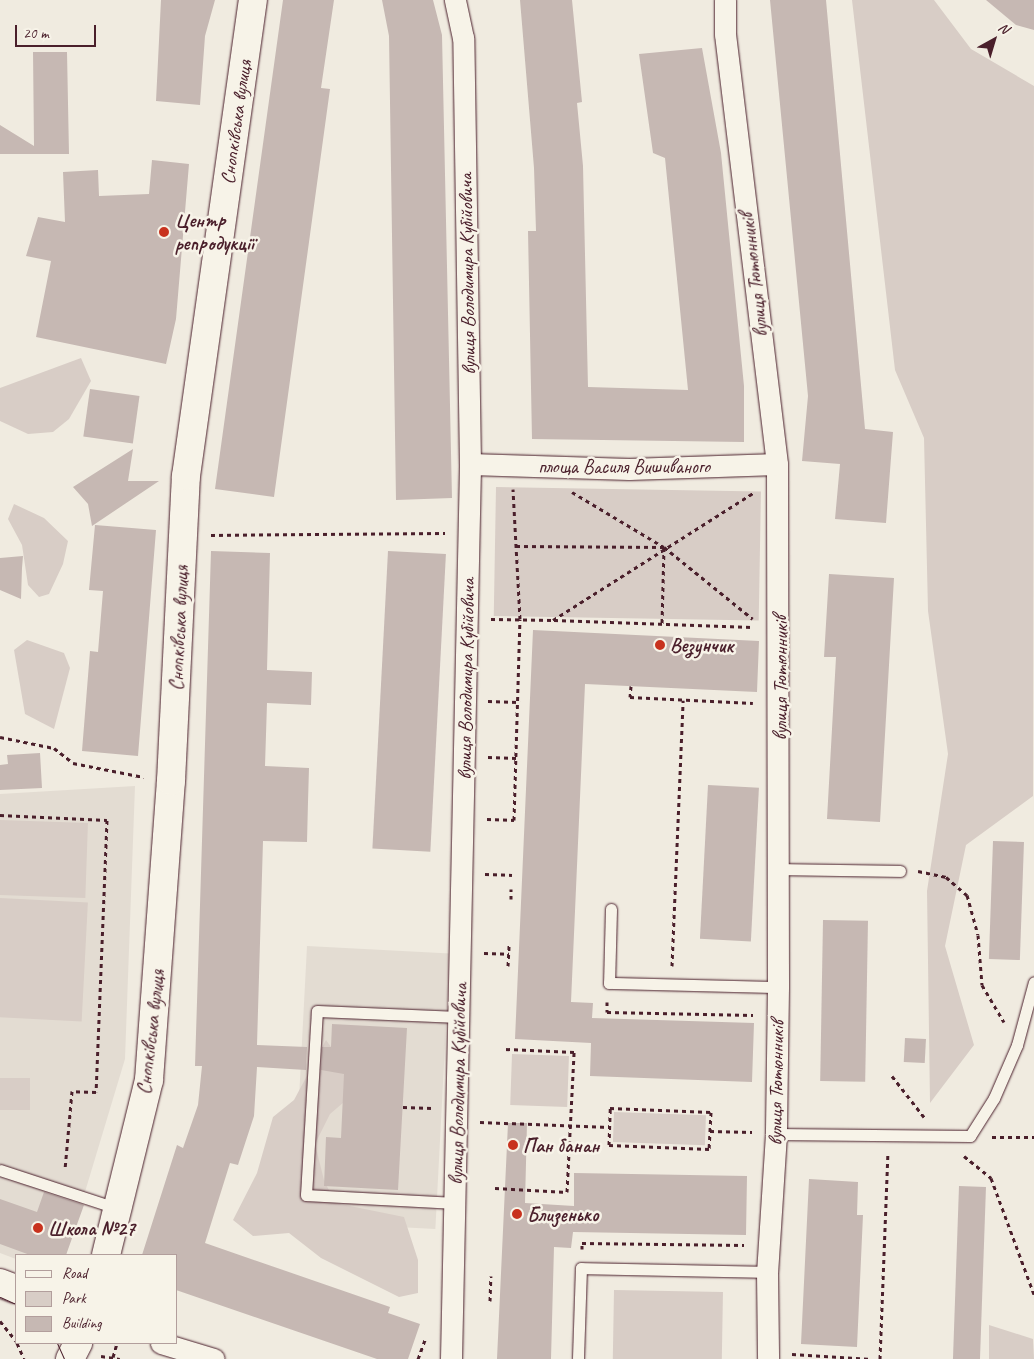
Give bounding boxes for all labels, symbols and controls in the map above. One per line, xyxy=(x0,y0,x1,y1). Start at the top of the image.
scale bar xyxy=(18,15,99,47)
north arrow xyxy=(969,15,1019,65)
text: N xyxy=(995,19,1012,37)
text: 20 m xyxy=(23,24,49,43)
street label: Снопківська вулиця xyxy=(215,58,257,186)
street label: вулиця Володимира Кубійовича xyxy=(453,173,481,375)
place label: Центр репродукції xyxy=(175,208,254,255)
street label: вулиця Тютюнників xyxy=(734,211,774,339)
marker: Центр репродукції xyxy=(157,225,171,239)
street label: площа Василя Вишиваного xyxy=(535,454,713,478)
street label: Снопківська вулиця xyxy=(164,564,194,692)
street label: вулиця Володимира Кубійовича xyxy=(452,578,480,780)
street label: вулиця Тютюнників xyxy=(768,615,792,741)
place label: Везунчик xyxy=(670,633,733,657)
marker: Везунчик xyxy=(654,639,666,651)
street label: Снопківська вулиця xyxy=(131,968,171,1096)
street label: вулиця Володимира Кубійовича xyxy=(444,983,472,1185)
street label: вулиця Тютюнників xyxy=(763,1020,789,1146)
place label: Пан банан xyxy=(523,1133,600,1157)
marker: Пан банан xyxy=(507,1139,519,1151)
place label: Близенько xyxy=(527,1202,599,1226)
marker: Близенько xyxy=(511,1208,523,1220)
place label: Школа №27 xyxy=(48,1216,135,1240)
marker: Школа №27 xyxy=(32,1222,44,1234)
legend xyxy=(15,1254,178,1344)
text: Road xyxy=(62,1264,87,1283)
text: Park xyxy=(62,1289,86,1308)
text: Building xyxy=(62,1314,101,1333)

